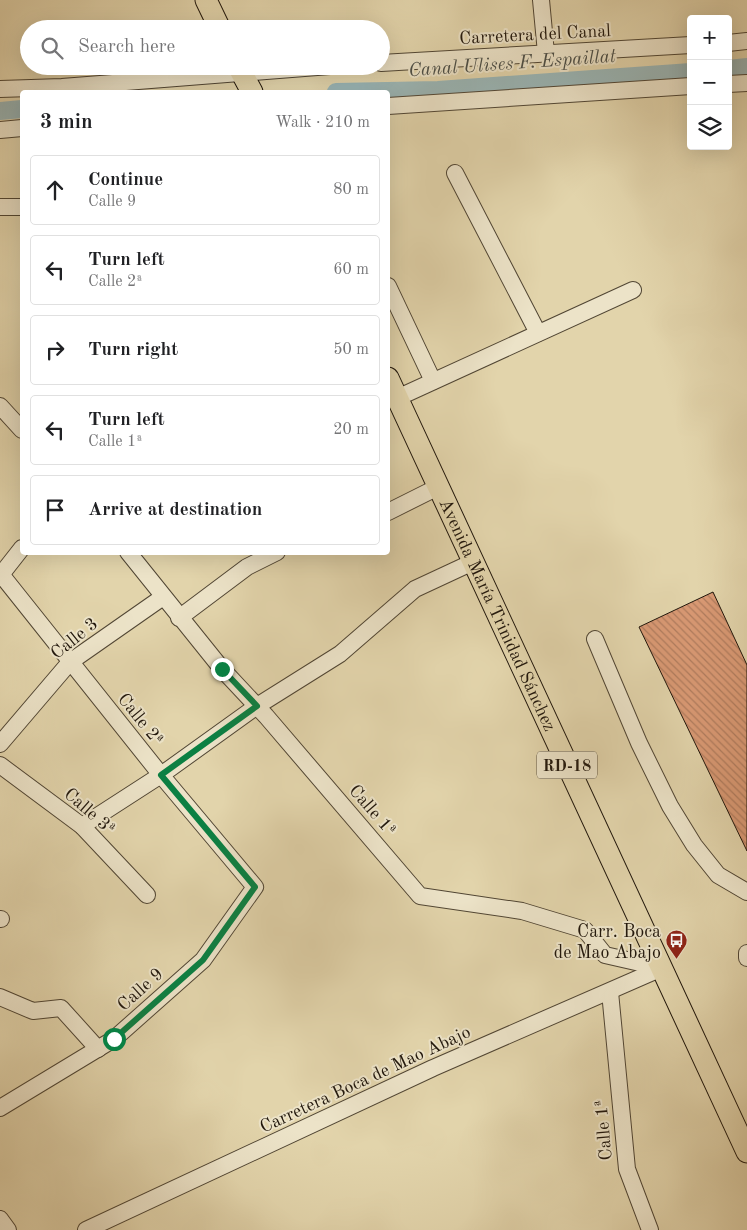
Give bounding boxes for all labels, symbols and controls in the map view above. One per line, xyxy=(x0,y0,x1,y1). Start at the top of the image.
map controls xyxy=(687,15,732,150)
button: + xyxy=(687,15,732,60)
search box xyxy=(20,20,390,75)
street label: Carretera del Canal xyxy=(459,22,611,48)
icon: search xyxy=(38,34,66,62)
text: Search here xyxy=(78,38,175,57)
water label: Canal Ulises F. Espaillat xyxy=(408,48,618,81)
button: − xyxy=(687,60,732,105)
button: layers xyxy=(687,105,732,150)
text: 3 min xyxy=(40,112,93,133)
text: Walk · 210 m xyxy=(275,115,370,131)
text: Continue xyxy=(88,171,163,190)
icon: ahead xyxy=(41,176,69,204)
text: 80 m xyxy=(333,182,369,198)
text: Calle 9 xyxy=(88,194,136,210)
text: Turn left xyxy=(88,251,165,270)
icon: left xyxy=(41,256,69,284)
text: 60 m xyxy=(333,262,369,278)
text: Calle 2ª xyxy=(88,274,142,290)
icon: right xyxy=(41,336,69,364)
text: Turn right xyxy=(88,341,178,360)
text: 50 m xyxy=(333,342,369,358)
text: Turn left xyxy=(88,411,165,430)
icon: left xyxy=(41,416,69,444)
text: 20 m xyxy=(333,422,369,438)
text: Calle 1ª xyxy=(88,434,142,450)
icon: arrive xyxy=(41,496,69,524)
street label: Avenida María Trinidad Sánchez xyxy=(435,496,559,734)
text: Arrive at destination xyxy=(88,501,262,520)
street label: Calle 3 xyxy=(48,615,101,663)
route end xyxy=(211,658,234,681)
street label: Calle 2ª xyxy=(114,690,166,749)
road number: RD-18 xyxy=(537,752,597,778)
street label: Calle 1ª xyxy=(345,782,399,840)
street label: Calle 3ª xyxy=(60,785,118,839)
place label: Carr. Boca de Mao Abajo xyxy=(554,923,661,962)
bus stop icon: Carr. Boca de Mao Abajo xyxy=(665,929,689,960)
street label: Calle 9 xyxy=(114,965,167,1015)
street label: Carretera Boca de Mao Abajo xyxy=(257,1023,474,1137)
route start xyxy=(103,1028,126,1051)
street label: Calle 1ª xyxy=(592,1099,616,1161)

